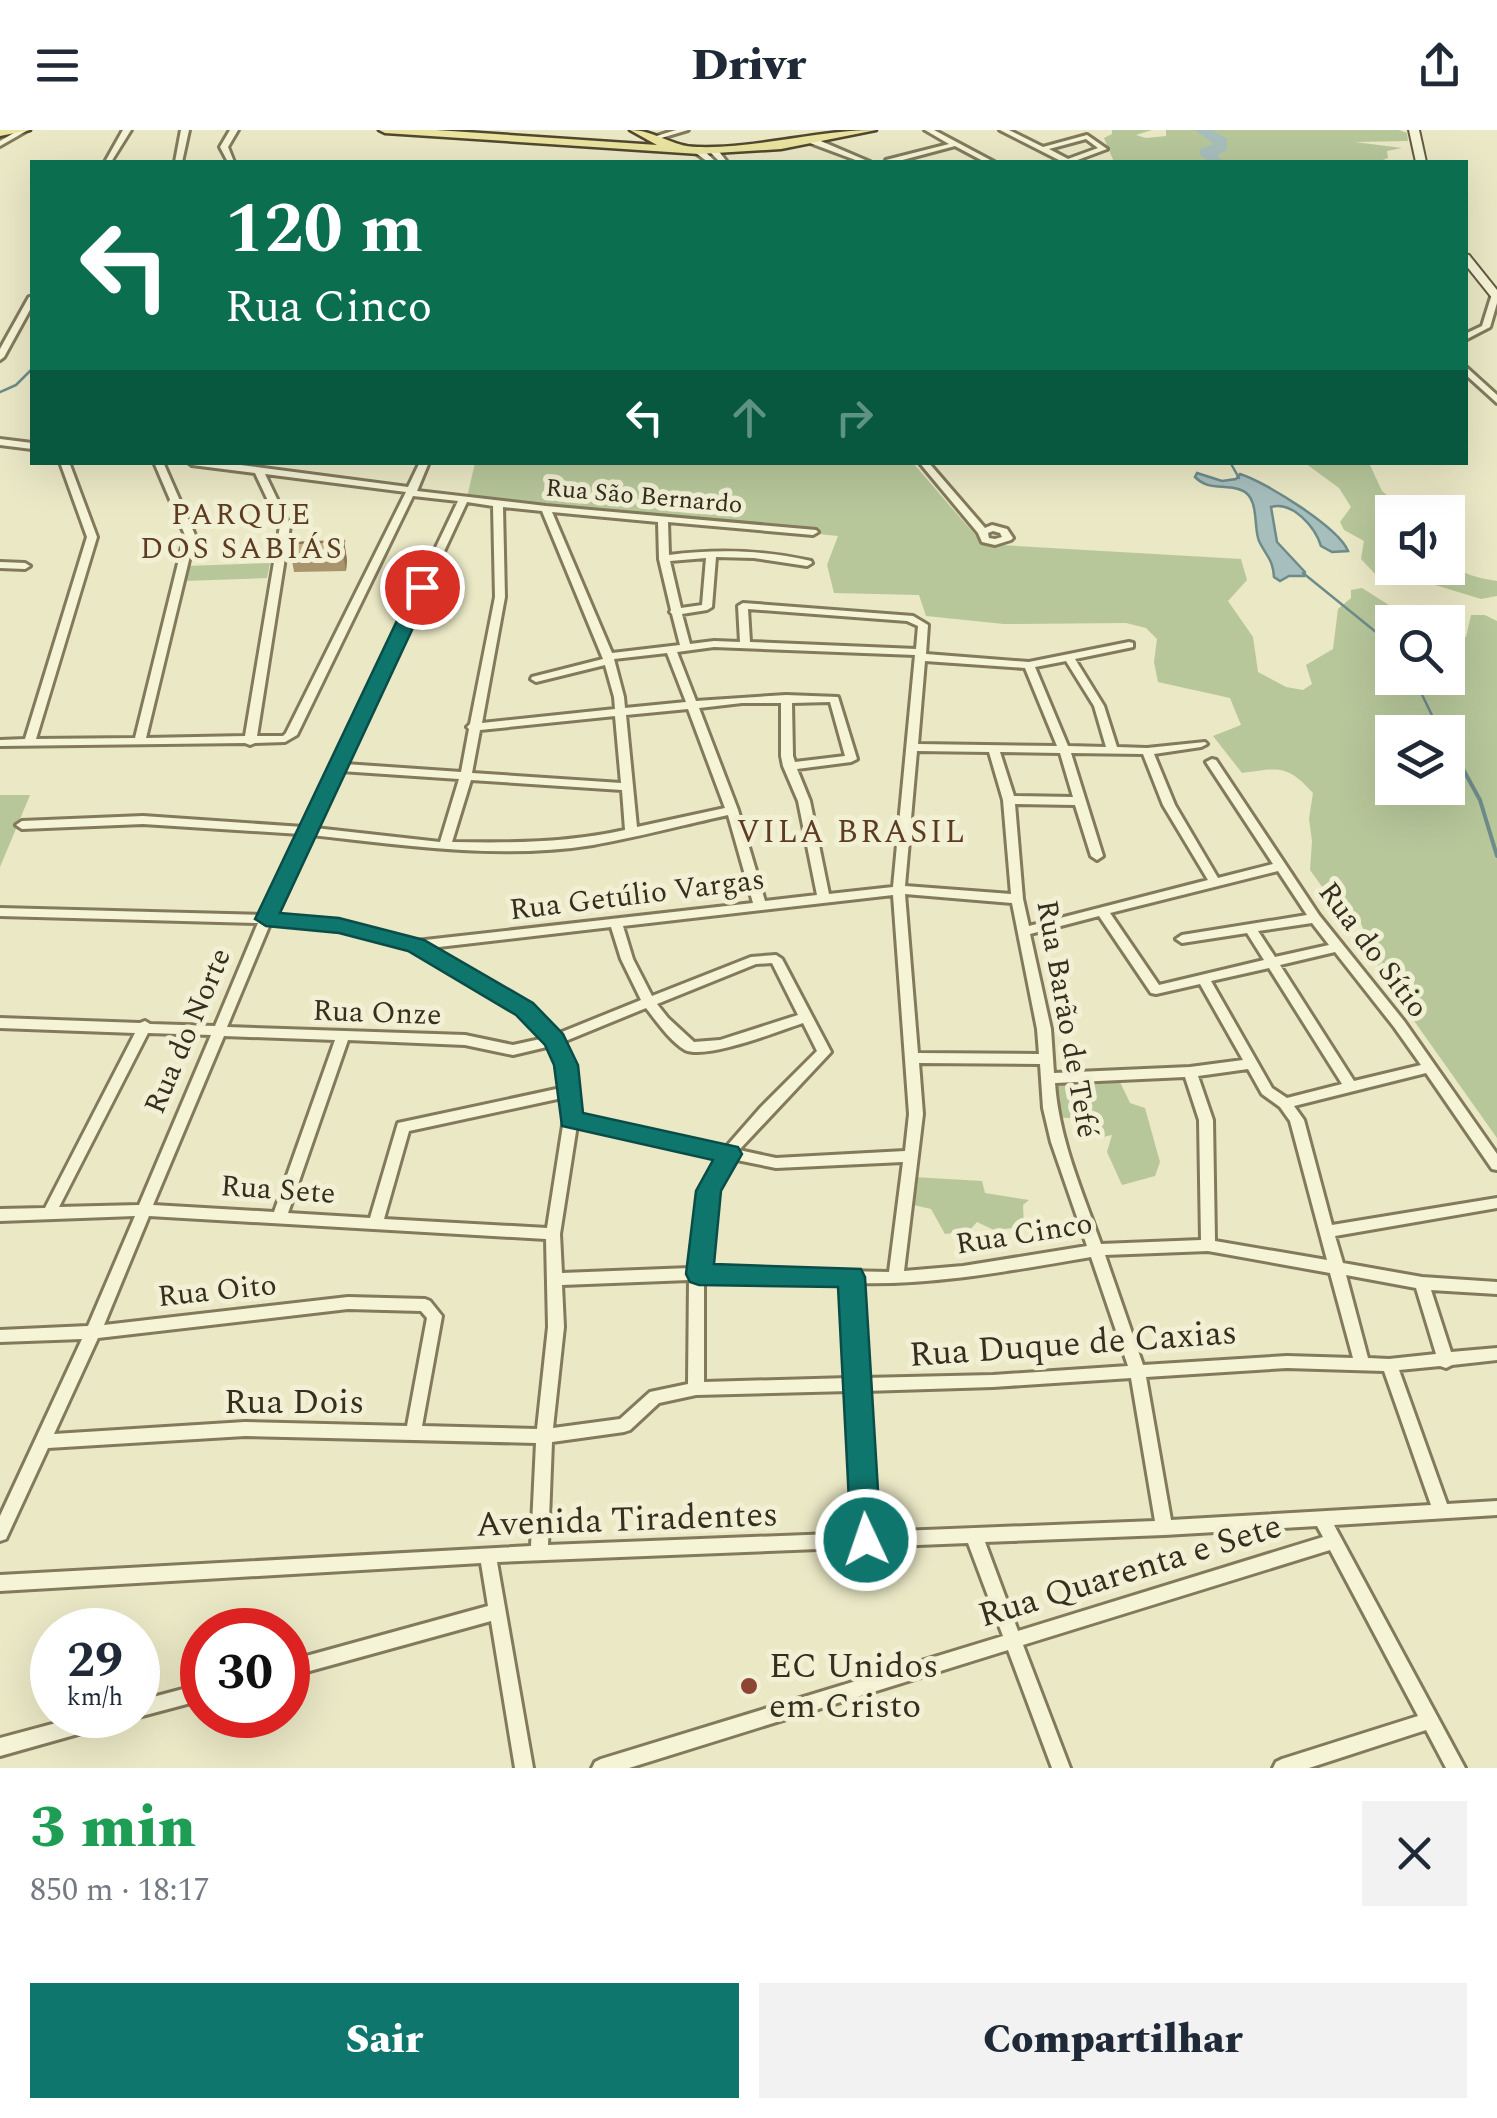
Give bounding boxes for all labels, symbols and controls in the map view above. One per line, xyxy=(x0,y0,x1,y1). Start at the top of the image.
text: Drivr xyxy=(691,31,806,100)
icon: menu xyxy=(30,38,85,93)
icon: share xyxy=(1412,38,1467,93)
text: 120 m xyxy=(225,177,423,283)
icon: left xyxy=(60,200,190,330)
text: Rua Cinco xyxy=(225,273,432,342)
icon: left xyxy=(617,390,672,445)
icon: ahead xyxy=(722,390,777,445)
icon: right xyxy=(827,390,882,445)
street label: Rua São Bernardo xyxy=(544,469,744,525)
district label: PARQUE DOS SABIÁS xyxy=(140,492,344,572)
map controls xyxy=(1375,495,1465,805)
button: sound xyxy=(1375,495,1465,585)
pin xyxy=(380,545,465,630)
icon: arrive xyxy=(395,560,450,615)
button: search xyxy=(1375,605,1465,695)
button: layers xyxy=(1375,715,1465,805)
district label: VILA BRASIL xyxy=(736,808,968,857)
street label: Rua Getúlio Vargas xyxy=(507,857,767,933)
street label: Rua do Sítio xyxy=(1306,872,1440,1028)
street label: Rua Barão de Tefé xyxy=(1023,897,1111,1141)
street label: Rua do Norte xyxy=(132,941,244,1121)
street label: Rua Onze xyxy=(312,988,442,1038)
street label: Rua Sete xyxy=(219,1163,337,1217)
street label: Rua Cinco xyxy=(952,1200,1096,1268)
street label: Rua Oito xyxy=(155,1262,279,1320)
street label: Rua Duque de Caxias xyxy=(907,1306,1239,1382)
street label: Rua Dois xyxy=(224,1376,364,1429)
street label: Avenida Tiradentes xyxy=(475,1488,779,1552)
position arrow xyxy=(814,1488,918,1592)
street label: Rua Quarenta e Sete xyxy=(972,1500,1288,1642)
speed limit sign: 30 xyxy=(180,1608,310,1738)
text: 29 xyxy=(67,1623,123,1699)
place label: EC Unidos em Cristo xyxy=(769,1640,938,1733)
marker: EC Unidos em Cristo xyxy=(738,1675,760,1697)
text: km/h xyxy=(67,1679,123,1717)
text: 3 min xyxy=(30,1782,196,1874)
button: close xyxy=(1362,1801,1467,1906)
text: 850 m · 18:17 xyxy=(30,1866,210,1915)
button: Sair xyxy=(30,1983,739,2098)
button: Compartilhar xyxy=(759,1983,1467,2098)

